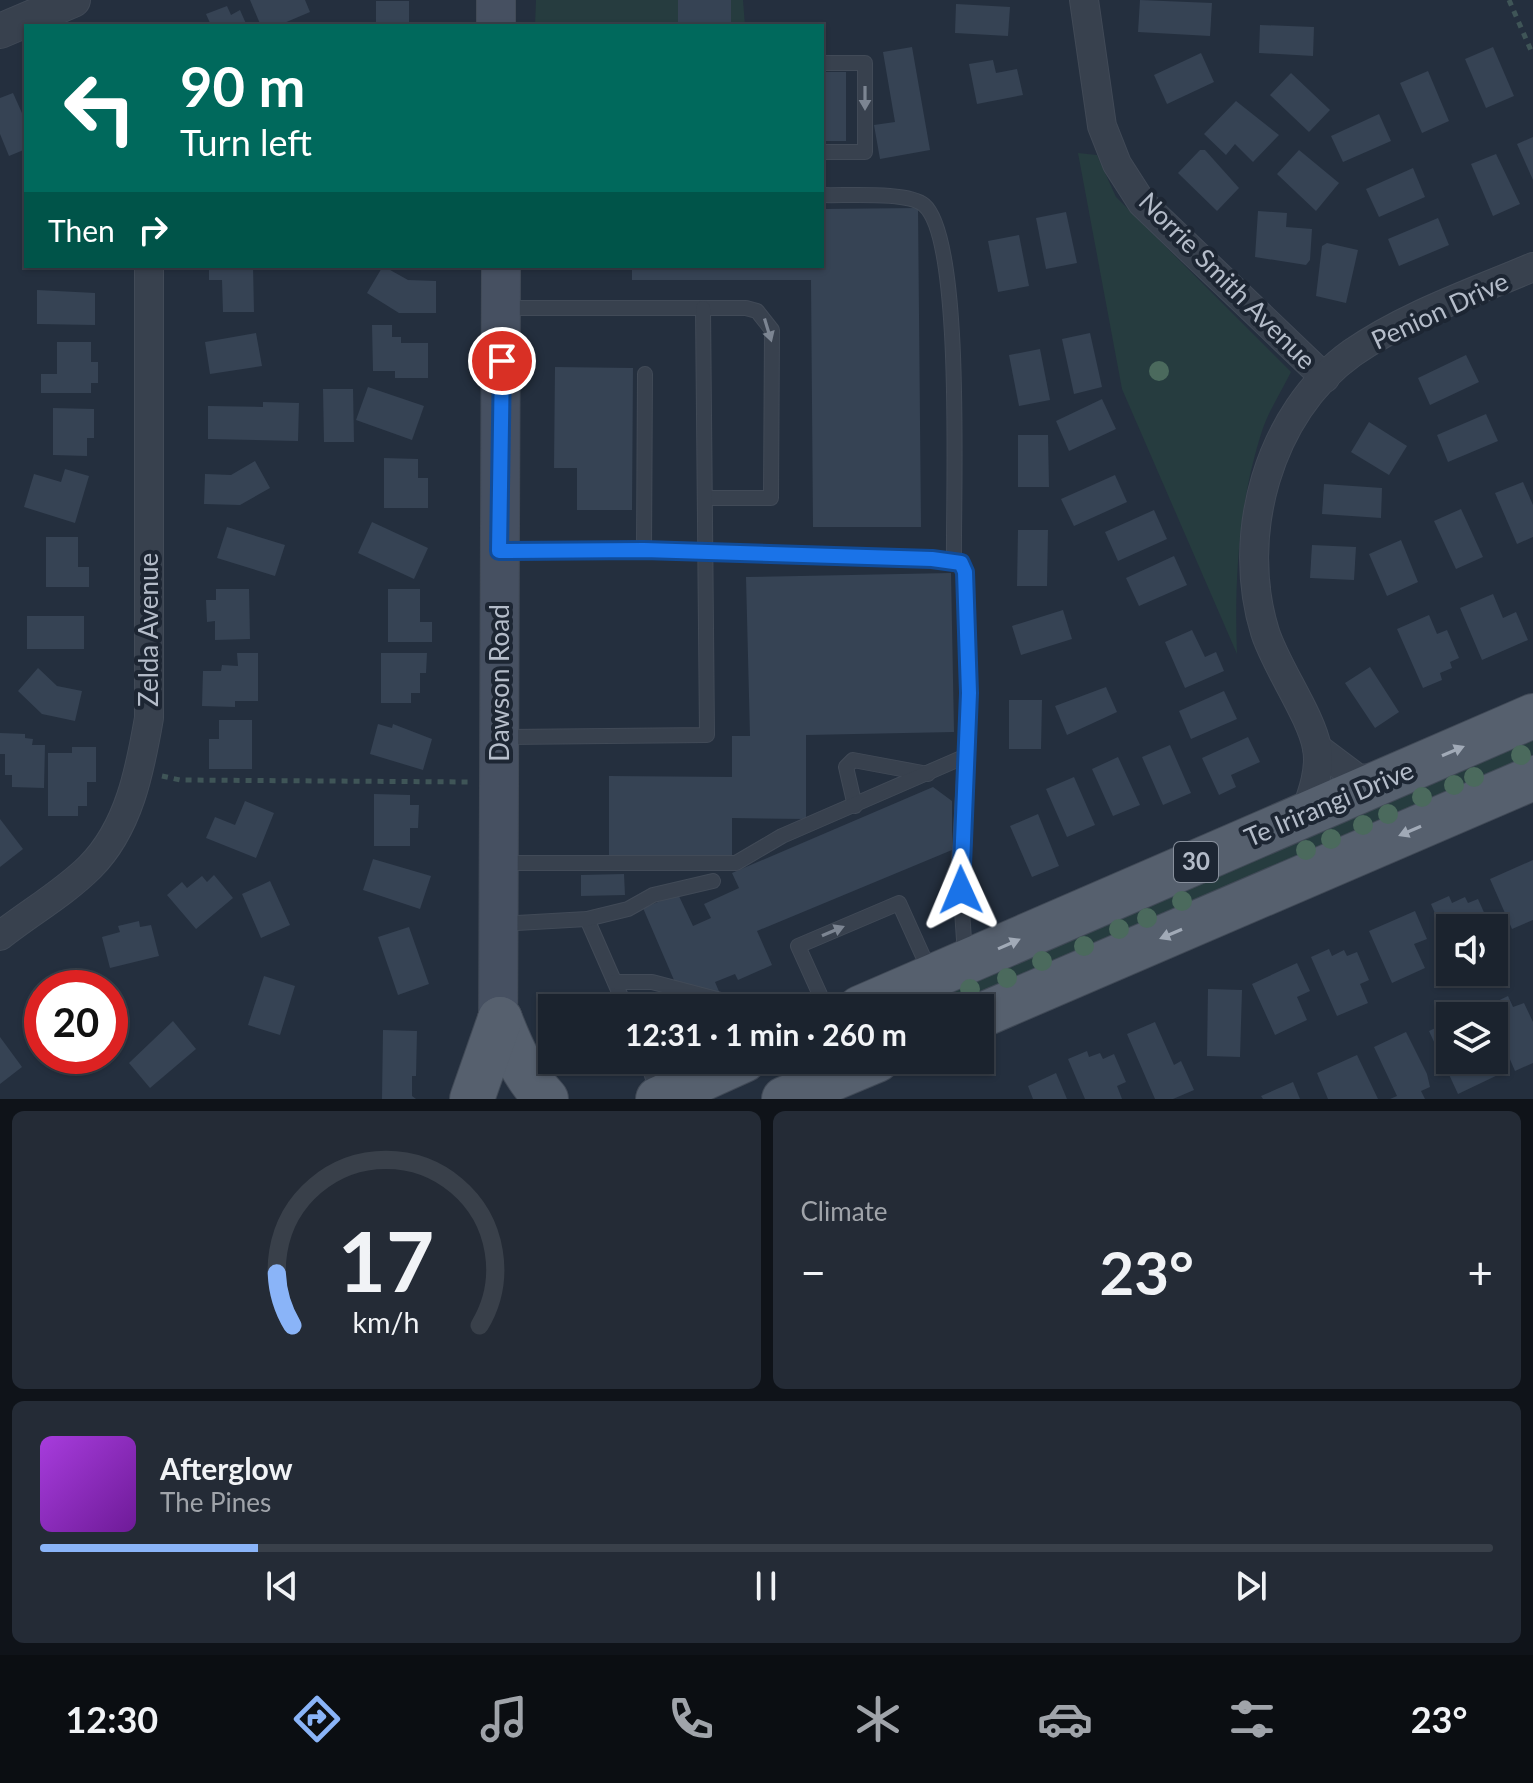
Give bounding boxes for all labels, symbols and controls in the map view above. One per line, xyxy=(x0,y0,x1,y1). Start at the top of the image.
text: 90 m xyxy=(180,52,305,119)
icon: left xyxy=(48,56,152,160)
one-way arrow xyxy=(859,86,871,111)
text: Turn left xyxy=(180,120,312,164)
street label: Norrie Smith Avenue xyxy=(1133,185,1323,375)
icon: right xyxy=(131,208,175,252)
text: Then xyxy=(48,212,115,248)
street label: Penion Drive xyxy=(1366,264,1513,356)
one-way arrow xyxy=(762,319,775,343)
pin xyxy=(468,327,536,395)
icon: arrive xyxy=(480,339,524,383)
street label: Zelda Avenue xyxy=(132,553,164,707)
street label: Dawson Road xyxy=(483,604,515,762)
one-way arrow xyxy=(1441,744,1465,757)
street label: Te Irirangi Drive xyxy=(1239,753,1418,853)
one-way arrow xyxy=(1398,825,1422,838)
road number: 30 xyxy=(1174,842,1218,882)
position arrow xyxy=(919,848,1003,932)
map controls xyxy=(1436,914,1508,1074)
button: sound xyxy=(1436,914,1508,986)
one-way arrow xyxy=(821,924,845,937)
one-way arrow xyxy=(1159,928,1183,941)
one-way arrow xyxy=(997,937,1021,951)
speed limit sign: 20 xyxy=(24,970,128,1074)
button: layers xyxy=(1436,1002,1508,1074)
text: 12:31 · 1 min · 260 m xyxy=(625,1016,907,1052)
text: Climate xyxy=(801,1195,887,1227)
text: 17 xyxy=(338,1210,435,1310)
text: 23° xyxy=(1099,1236,1194,1308)
text: − xyxy=(801,1246,826,1298)
text: + xyxy=(1467,1246,1493,1298)
text: km/h xyxy=(353,1305,420,1339)
text: Afterglow xyxy=(160,1450,293,1486)
text: The Pines xyxy=(160,1486,271,1518)
icon: previous xyxy=(260,1564,304,1608)
icon: pause xyxy=(744,1564,788,1608)
icon: next xyxy=(1229,1564,1273,1608)
icon: directions xyxy=(289,1691,345,1747)
icon: music xyxy=(476,1691,532,1747)
icon: phone xyxy=(663,1691,719,1747)
icon: climate xyxy=(850,1691,906,1747)
icon: car xyxy=(1037,1691,1093,1747)
icon: filters xyxy=(1224,1691,1280,1747)
text: 12:30 xyxy=(65,1697,158,1741)
text: 23° xyxy=(1411,1697,1467,1741)

